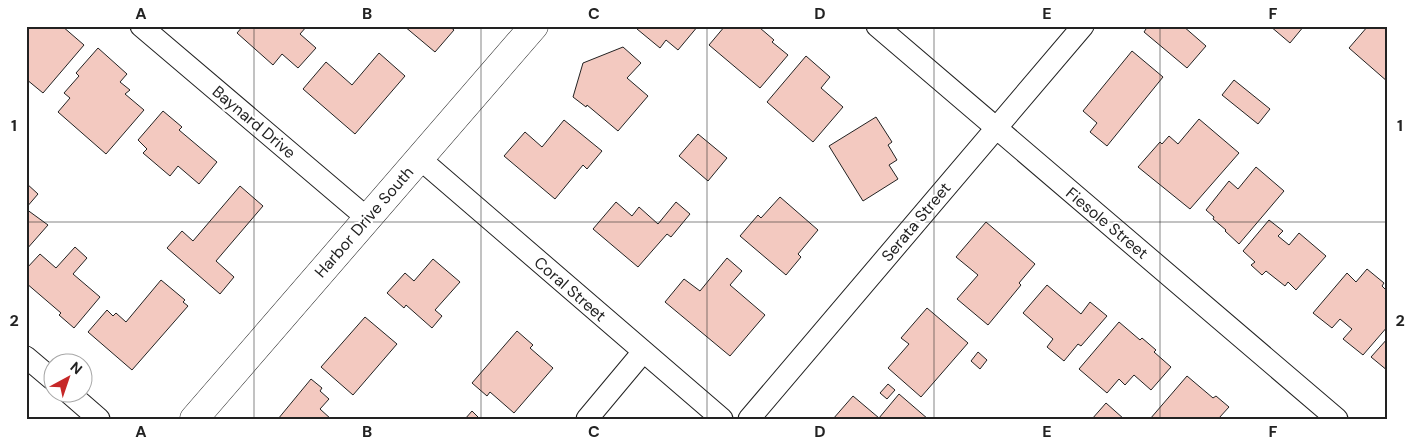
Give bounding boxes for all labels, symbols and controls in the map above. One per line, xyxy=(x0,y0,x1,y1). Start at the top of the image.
text: A xyxy=(135,3,147,24)
text: B xyxy=(362,3,372,24)
text: C xyxy=(588,3,600,24)
text: D xyxy=(814,3,826,24)
text: E xyxy=(1042,3,1052,24)
text: F xyxy=(1269,3,1278,24)
street label: Baynard Drive xyxy=(208,81,300,163)
text: 1 xyxy=(11,115,17,136)
text: 1 xyxy=(1397,115,1403,136)
street label: Harbor Drive South xyxy=(310,162,418,282)
street label: Serata Street xyxy=(877,178,955,266)
street label: Fiesole Street xyxy=(1061,182,1153,264)
street label: Coral Street xyxy=(530,252,610,326)
text: 2 xyxy=(9,310,19,331)
text: 2 xyxy=(1395,310,1405,331)
north arrow xyxy=(42,352,92,402)
text: N xyxy=(67,358,86,378)
text: A xyxy=(135,421,147,442)
text: B xyxy=(362,421,372,442)
text: C xyxy=(588,421,600,442)
text: D xyxy=(814,421,826,442)
text: E xyxy=(1042,421,1052,442)
text: F xyxy=(1269,421,1278,442)

